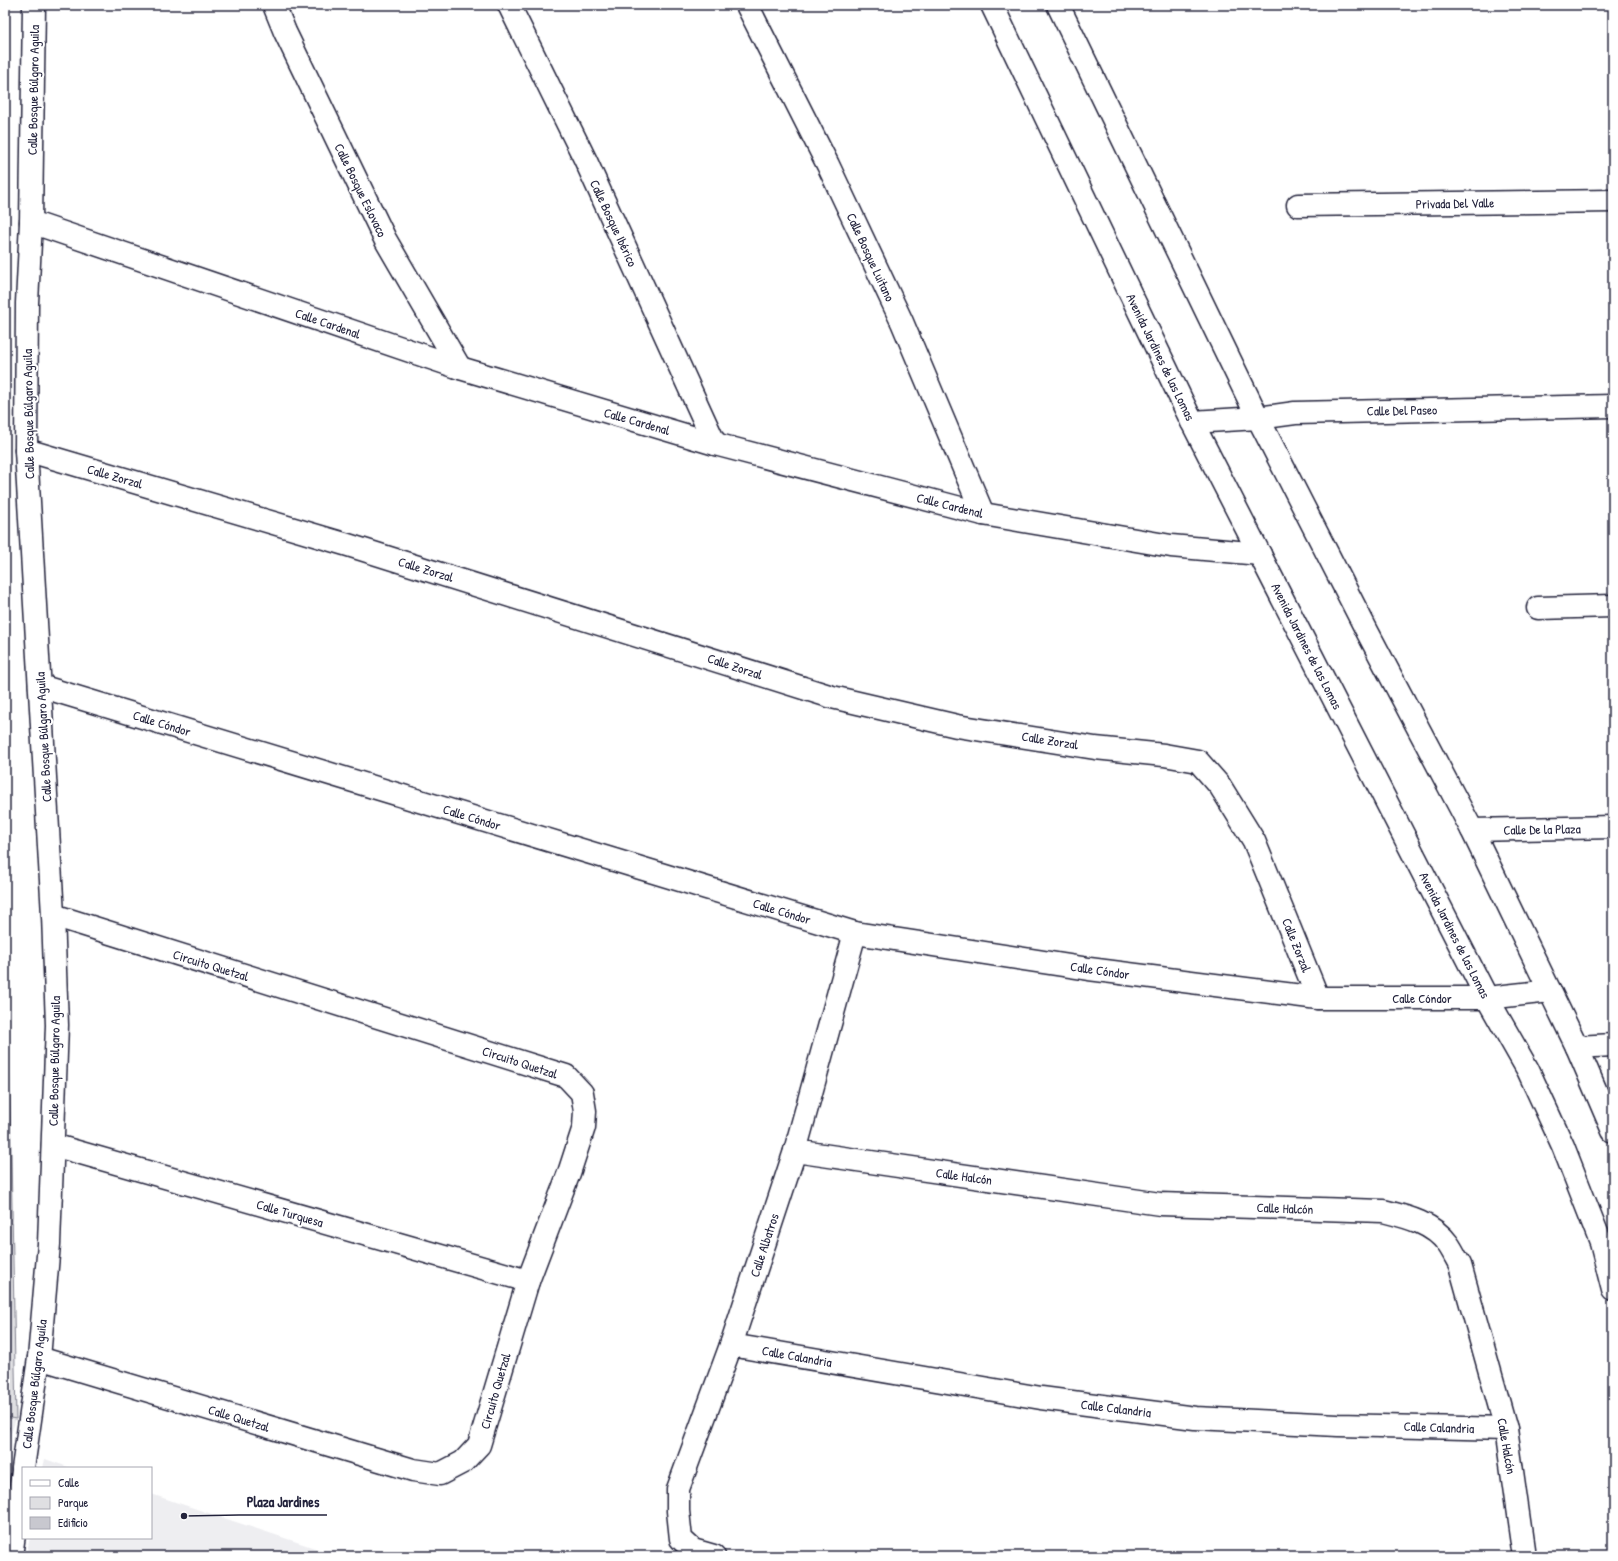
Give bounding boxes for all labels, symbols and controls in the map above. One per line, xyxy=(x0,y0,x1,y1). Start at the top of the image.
street label: Calle Bosque Búlgaro Aguila xyxy=(23,25,43,155)
street label: Calle Bosque Eslovaco xyxy=(331,140,391,240)
street label: Calle Bosque Ibérico xyxy=(586,177,642,269)
street label: Privada Del Valle xyxy=(1416,193,1494,213)
street label: Calle Bosque Luitano xyxy=(843,210,899,304)
street label: Avenida Jardines de las Lomas xyxy=(1122,290,1200,424)
street label: Calle Cardenal xyxy=(293,303,364,343)
street label: Calle Bosque Búlgaro Aguila xyxy=(18,349,38,479)
street label: Calle Del Paseo xyxy=(1367,400,1437,420)
street label: Calle Cardenal xyxy=(602,403,673,439)
street label: Calle Zorzal xyxy=(85,459,145,493)
street label: Calle Cardenal xyxy=(915,488,986,522)
street label: Calle Zorzal xyxy=(396,552,456,586)
street label: Avenida Jardines de las Lomas xyxy=(1267,580,1347,712)
street label: Calle Zorzal xyxy=(705,649,765,684)
street label: Calle Bosque Búlgaro Aguila xyxy=(31,671,55,803)
street label: Calle Cóndor xyxy=(131,706,193,740)
street label: Calle Zorzal xyxy=(1020,727,1080,753)
street label: Calle Cóndor xyxy=(441,800,503,834)
street label: Calle De la Plaza xyxy=(1503,819,1581,839)
street label: Avenida Jardines de las Lomas xyxy=(1415,869,1495,1001)
street label: Calle Cóndor xyxy=(751,894,813,928)
street label: Calle Zorzal xyxy=(1278,915,1316,975)
street label: Circuito Quetzal xyxy=(171,945,252,985)
street label: Calle Cóndor xyxy=(1069,957,1131,983)
street label: Calle Cóndor xyxy=(1392,989,1452,1007)
street label: Calle Bosque Búlgaro Aguila xyxy=(44,996,64,1126)
street label: Circuito Quetzal xyxy=(480,1041,561,1083)
street label: Calle Halcón xyxy=(935,1163,993,1189)
street label: Calle Turquesa xyxy=(254,1195,326,1231)
street label: Calle Halcón xyxy=(1256,1198,1314,1218)
street label: Calle Albatros xyxy=(745,1211,783,1279)
street label: Calle Bosque Búlgaro Aguila xyxy=(17,1318,51,1450)
street label: Calle Calandria xyxy=(761,1341,833,1371)
street label: Circuito Quetzal xyxy=(476,1350,515,1431)
street label: Calle Calandria xyxy=(1080,1395,1152,1421)
street label: Calle Quetzal xyxy=(206,1400,272,1436)
street label: Calle Halcón xyxy=(1493,1416,1521,1476)
street label: Calle Calandria xyxy=(1403,1417,1475,1437)
legend xyxy=(22,1467,152,1539)
text: Calle xyxy=(58,1474,79,1491)
callout: Plaza Jardines xyxy=(239,1489,327,1515)
text: Plaza Jardines xyxy=(247,1492,320,1511)
text: Parque xyxy=(58,1494,88,1511)
text: Edificio xyxy=(58,1514,88,1531)

